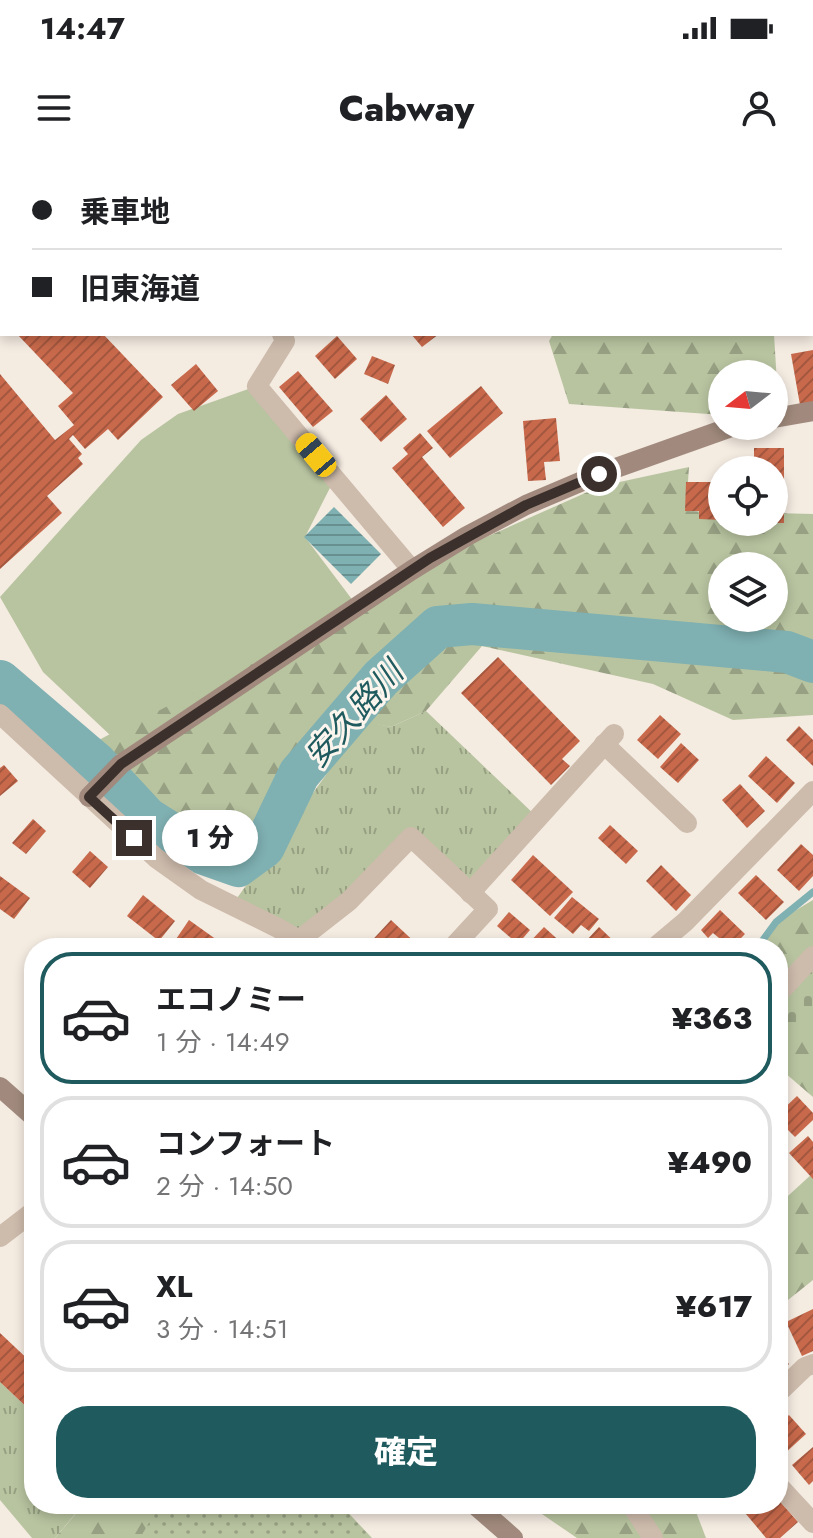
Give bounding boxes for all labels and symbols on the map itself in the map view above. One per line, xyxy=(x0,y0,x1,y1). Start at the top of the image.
north arrow xyxy=(708,360,788,440)
car xyxy=(291,429,341,481)
route start xyxy=(581,456,617,492)
water label: 安久路川 xyxy=(294,649,416,777)
callout: 1 分 xyxy=(162,810,258,866)
route end xyxy=(116,820,152,856)

